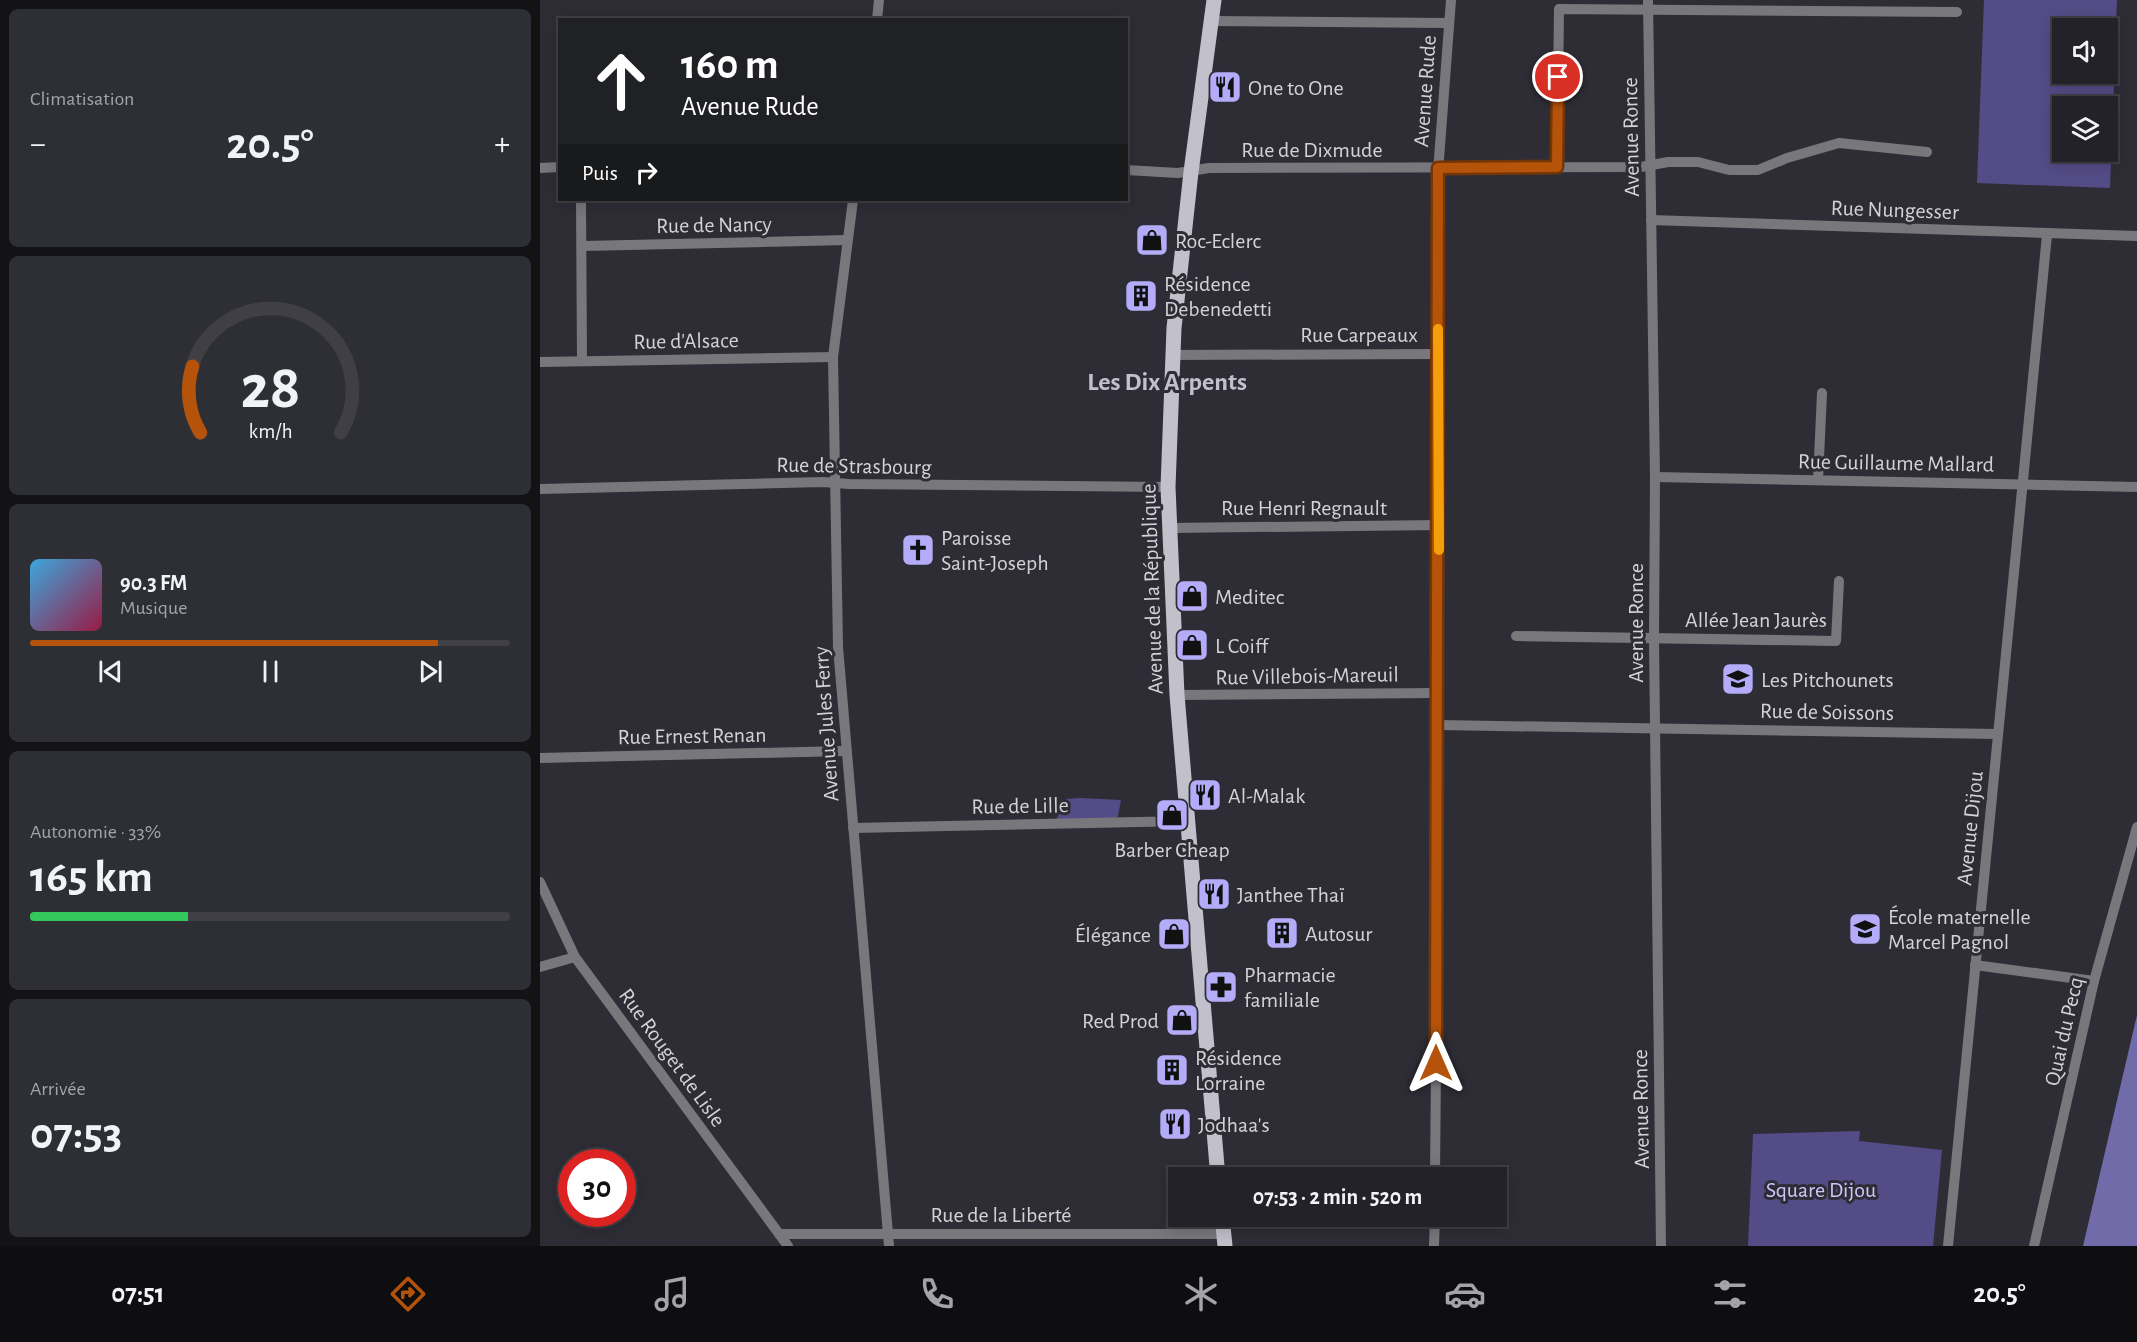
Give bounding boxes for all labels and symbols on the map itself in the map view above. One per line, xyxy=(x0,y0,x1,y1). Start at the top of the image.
street label: Avenue Rude xyxy=(1410,34,1440,148)
pin xyxy=(1532,51,1583,102)
restaurant icon: One to One xyxy=(1207,69,1243,105)
place label: One to One xyxy=(1248,77,1344,99)
street label: Avenue Ronce xyxy=(1619,77,1643,197)
street label: Rue de Dixmude xyxy=(1241,139,1383,161)
street label: Rue Nungesser xyxy=(1830,197,1959,223)
street label: Rue de Nancy xyxy=(656,213,773,237)
shop icon: Roc-Eclerc xyxy=(1134,222,1170,258)
place label: Roc-Eclerc xyxy=(1175,230,1262,252)
place label: Résidence Debenedetti xyxy=(1164,273,1272,320)
building icon: Résidence Debenedetti xyxy=(1123,278,1159,314)
street label: Rue Carpeaux xyxy=(1300,324,1418,346)
street label: Rue d'Alsace xyxy=(633,329,739,353)
district label: Les Dix Arpents xyxy=(1087,369,1247,395)
street label: Rue Guillaume Mallard xyxy=(1798,450,1994,476)
street label: Rue de Strasbourg xyxy=(776,454,932,478)
street label: Avenue de la République xyxy=(1137,483,1167,695)
street label: Rue Henri Regnault xyxy=(1221,497,1387,519)
place label: Paroisse Saint-Joseph xyxy=(941,527,1049,574)
church icon: Paroisse Saint-Joseph xyxy=(900,532,936,568)
street label: Avenue Ronce xyxy=(1625,563,1647,683)
shop icon: Meditec xyxy=(1174,578,1210,614)
place label: Meditec xyxy=(1215,586,1285,608)
street label: Allée Jean Jaurès xyxy=(1685,609,1827,631)
shop icon: L Coiff xyxy=(1174,627,1210,663)
place label: L Coiff xyxy=(1215,635,1270,657)
street label: Avenue Jules Ferry xyxy=(810,645,842,802)
school or university icon: Les Pitchounets xyxy=(1720,661,1756,697)
street label: Rue Villebois-Mareuil xyxy=(1215,663,1399,689)
place label: Les Pitchounets xyxy=(1761,669,1894,691)
street label: Rue de Soissons xyxy=(1760,700,1894,724)
street label: Rue Ernest Renan xyxy=(617,724,767,748)
street label: Avenue Dijou xyxy=(1953,770,1987,887)
restaurant icon: Al-Malak xyxy=(1187,777,1223,813)
place label: Al-Malak xyxy=(1228,785,1305,807)
street label: Rue de Lille xyxy=(971,794,1069,818)
shop icon: Barber Cheap xyxy=(1154,797,1190,833)
place label: Barber Cheap xyxy=(1114,839,1230,861)
restaurant icon: Janthee Thaï xyxy=(1196,876,1232,912)
place label: Janthee Thaï xyxy=(1237,884,1345,906)
place label: École maternelle Marcel Pagnol xyxy=(1888,905,2031,953)
school or university icon: École maternelle Marcel Pagnol xyxy=(1847,911,1883,947)
building icon: Autosur xyxy=(1264,915,1300,951)
shop icon: Élégance xyxy=(1156,916,1192,952)
place label: Élégance xyxy=(1075,923,1151,946)
place label: Autosur xyxy=(1305,923,1372,945)
place label: Pharmacie familiale xyxy=(1244,964,1336,1011)
pharmacy icon: Pharmacie familiale xyxy=(1203,969,1239,1005)
street label: Quai du Pecq xyxy=(2041,975,2087,1088)
street label: Rue Rouget de Lisle xyxy=(615,984,730,1131)
shop icon: Red Prod xyxy=(1164,1002,1200,1038)
place label: Red Prod xyxy=(1082,1010,1159,1032)
position arrow xyxy=(1404,1031,1468,1095)
place label: Résidence Lorraine xyxy=(1195,1047,1282,1094)
street label: Avenue Ronce xyxy=(1629,1049,1653,1169)
building icon: Résidence Lorraine xyxy=(1154,1052,1190,1088)
restaurant icon: Jodhaa's xyxy=(1157,1106,1193,1142)
place label: Jodhaa's xyxy=(1198,1114,1270,1136)
speed limit sign: 30 xyxy=(558,1149,636,1227)
park label: Square Dijou xyxy=(1766,1179,1876,1201)
street label: Rue de la Liberté xyxy=(930,1204,1072,1226)

